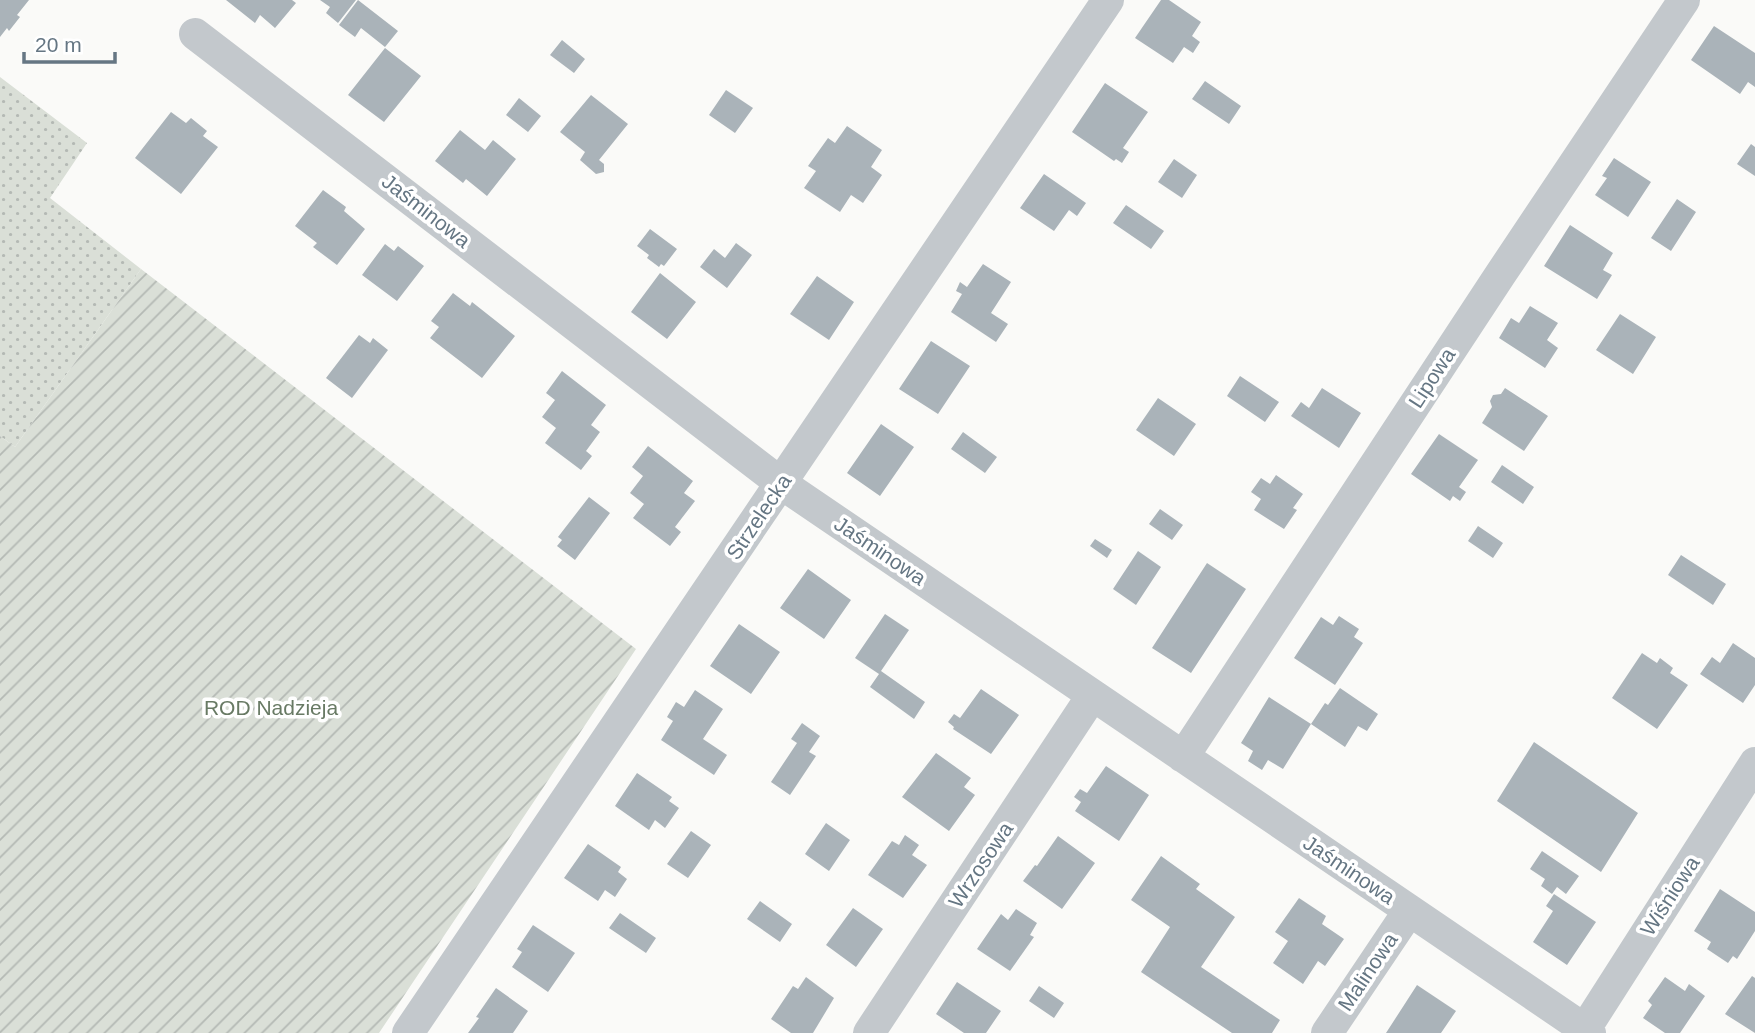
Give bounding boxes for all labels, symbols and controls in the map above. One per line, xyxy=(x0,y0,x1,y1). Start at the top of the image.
scale bar xyxy=(24,21,116,65)
text: 20 m xyxy=(35,33,82,56)
street label: Jaśminowa xyxy=(378,169,475,252)
street label: Lipowa xyxy=(1404,343,1460,412)
street label: Strzelecka xyxy=(722,469,796,564)
street label: Jaśminowa xyxy=(830,512,931,590)
park label: ROD Nadzieja xyxy=(204,696,338,719)
street label: Wrzosowa xyxy=(944,818,1018,912)
street label: Jaśminowa xyxy=(1299,831,1400,909)
street label: Wiśniowa xyxy=(1635,852,1704,940)
street label: Malinowa xyxy=(1333,928,1402,1015)

